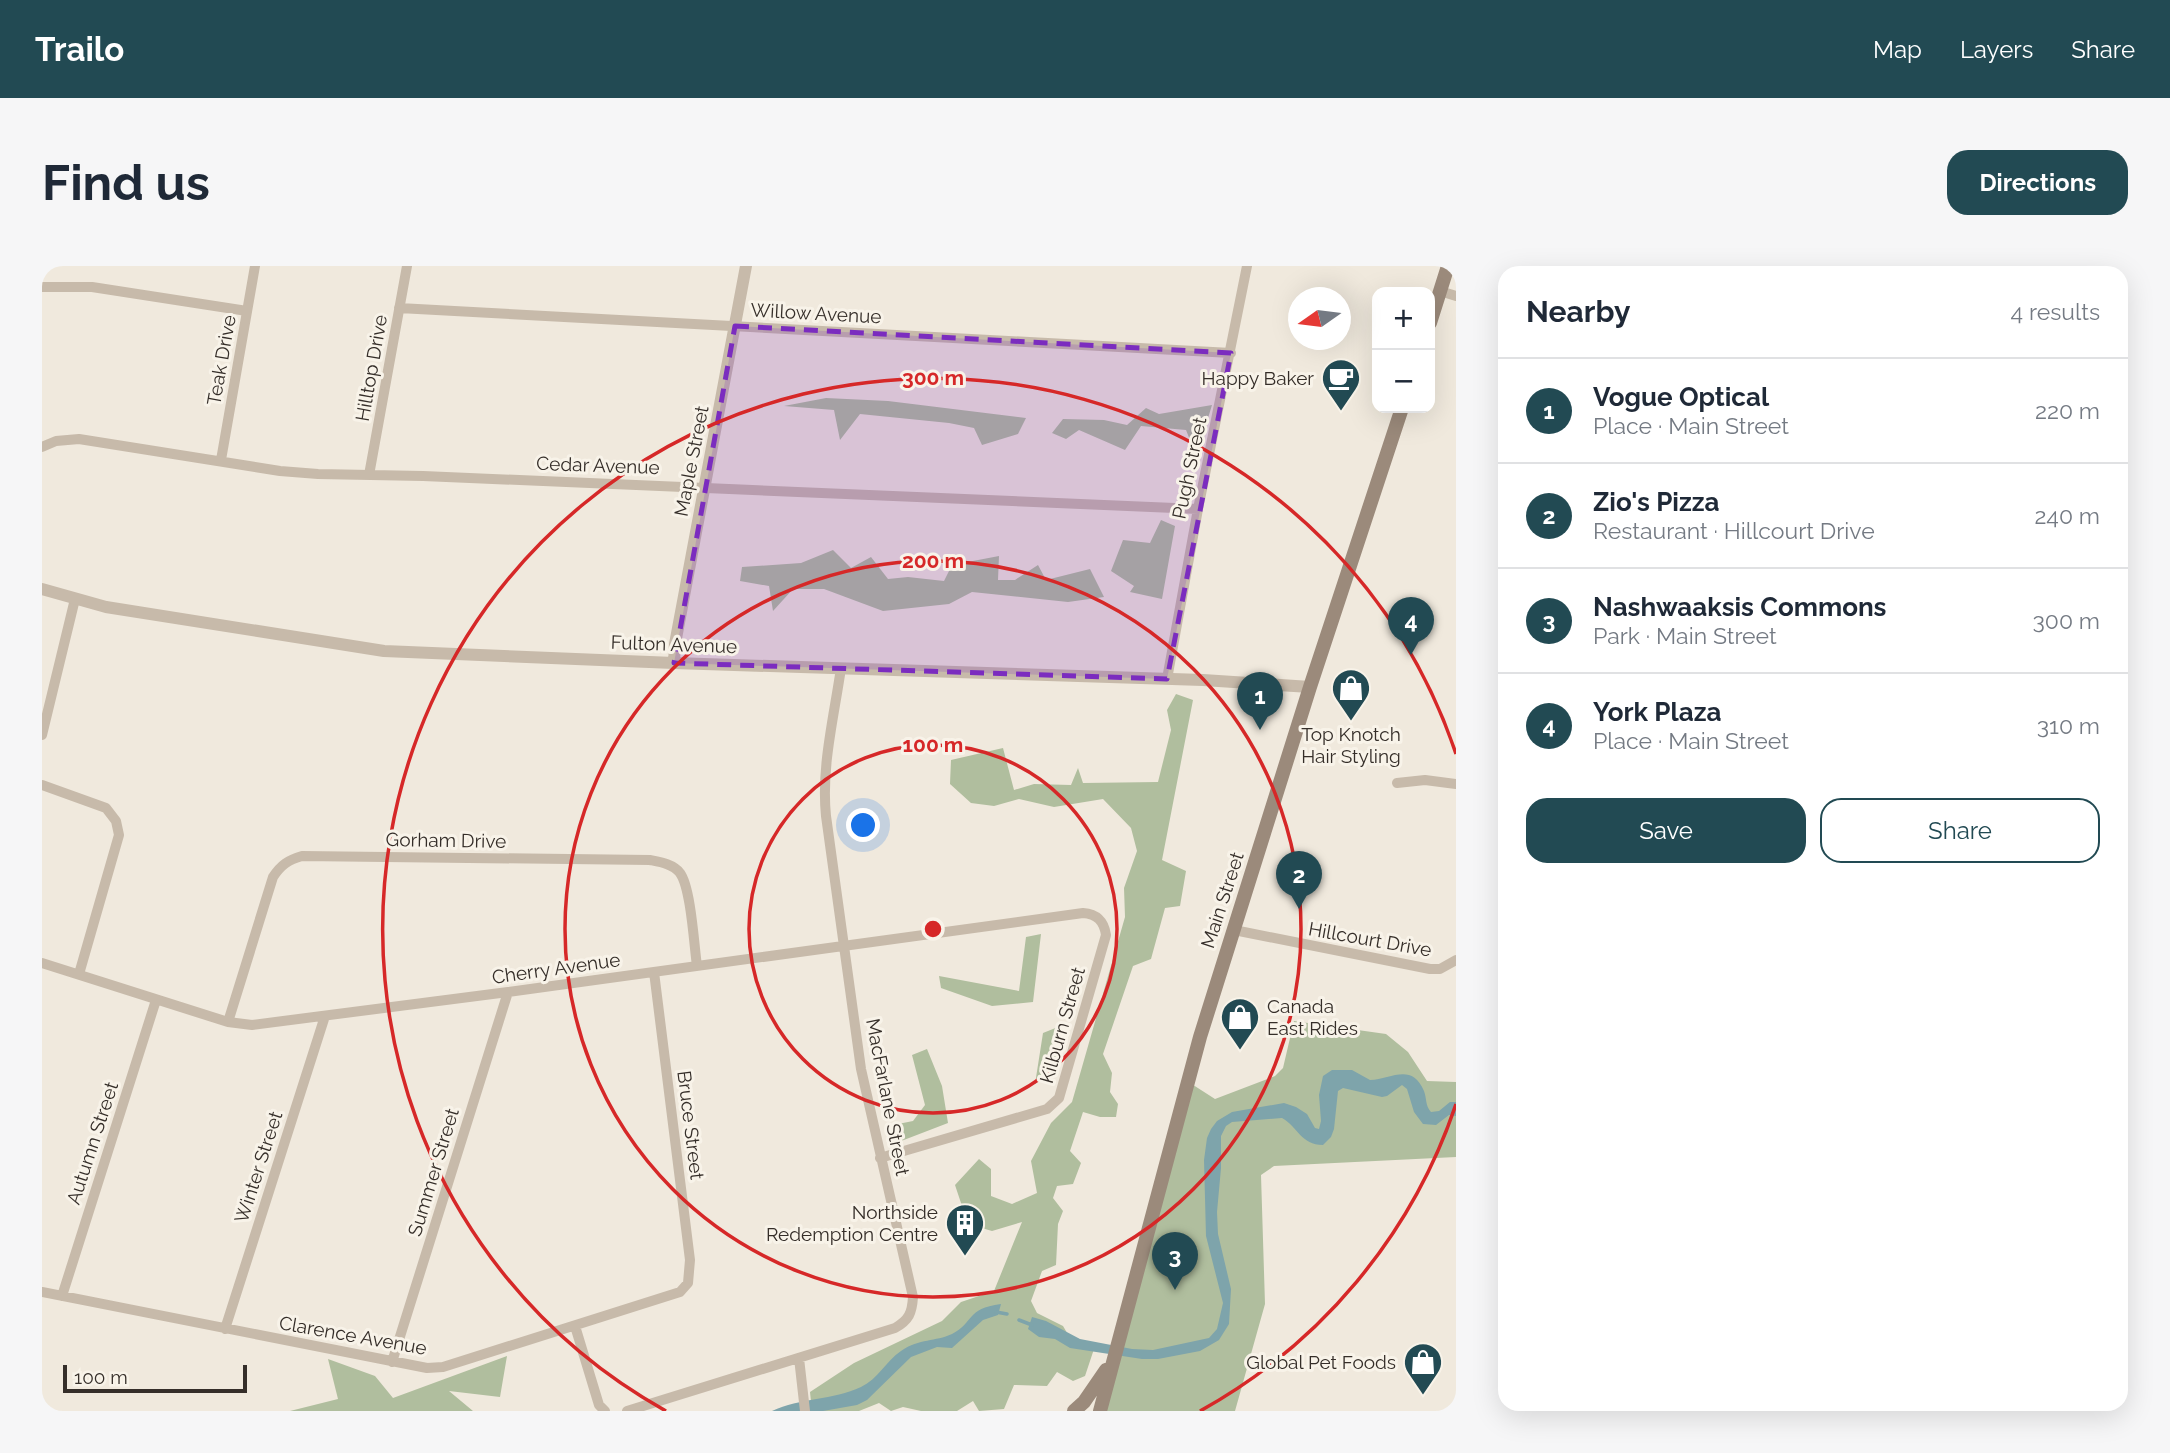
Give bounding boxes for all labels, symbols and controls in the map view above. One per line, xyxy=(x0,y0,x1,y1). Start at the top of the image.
text: Trailo xyxy=(35,30,124,69)
text: Map xyxy=(1873,35,1922,64)
text: Layers xyxy=(1960,35,2033,64)
text: Share xyxy=(2071,35,2135,64)
button: Directions xyxy=(1947,150,2128,215)
text: Find us xyxy=(42,154,210,211)
north arrow xyxy=(1288,287,1351,350)
map controls xyxy=(1372,287,1435,413)
button: + xyxy=(1372,287,1435,350)
text: Nearby xyxy=(1526,294,1630,329)
text: 4 results xyxy=(2011,298,2100,325)
street label: Willow Avenue xyxy=(750,299,882,327)
street label: Teak Drive xyxy=(202,313,240,407)
street label: Hilltop Drive xyxy=(351,313,391,423)
button: − xyxy=(1372,350,1435,413)
cafe icon: Happy Baker xyxy=(1320,357,1362,412)
text: 300 m xyxy=(902,365,964,390)
place label: Happy Baker xyxy=(1202,367,1314,389)
text: Vogue Optical xyxy=(1593,382,1769,412)
text: 1 xyxy=(1543,397,1555,424)
text: 220 m xyxy=(2035,397,2100,424)
street label: Maple Street xyxy=(669,403,713,518)
text: Place · Main Street xyxy=(1593,412,1789,439)
street label: Pugh Street xyxy=(1167,415,1211,521)
street label: Cedar Avenue xyxy=(536,452,660,478)
text: Zio's Pizza xyxy=(1593,487,1720,517)
text: 2 xyxy=(1543,502,1555,529)
text: 240 m xyxy=(2034,502,2100,529)
text: Restaurant · Hillcourt Drive xyxy=(1593,517,1875,544)
text: 200 m xyxy=(902,548,964,573)
text: Nashwaaksis Commons xyxy=(1593,592,1886,622)
pin: 4 xyxy=(1388,597,1434,655)
text: 3 xyxy=(1543,607,1555,634)
text: 300 m xyxy=(2033,607,2100,634)
text: Park · Main Street xyxy=(1593,622,1777,649)
street label: Fulton Avenue xyxy=(610,631,738,657)
shop icon: Top Knotch Hair Styling xyxy=(1330,667,1372,722)
pin: 1 xyxy=(1237,672,1283,730)
text: York Plaza xyxy=(1593,697,1721,727)
text: 4 xyxy=(1542,712,1556,739)
text: 310 m xyxy=(2037,712,2100,739)
place label: Top Knotch Hair Styling xyxy=(1301,723,1401,767)
text: Place · Main Street xyxy=(1593,727,1789,754)
text: 100 m xyxy=(903,732,963,757)
button: Save xyxy=(1526,798,1806,863)
button: Share xyxy=(1820,798,2100,863)
your location xyxy=(846,808,880,842)
street label: Gorham Drive xyxy=(385,828,507,852)
street label: Main Street xyxy=(1196,849,1248,951)
pin: 2 xyxy=(1276,851,1322,909)
centre of rings xyxy=(921,917,945,941)
street label: Hillcourt Drive xyxy=(1307,917,1433,961)
street label: Cherry Avenue xyxy=(490,948,622,988)
street label: Kilburn Street xyxy=(1035,964,1089,1086)
place label: Canada East Rides xyxy=(1267,995,1358,1039)
shop icon: Canada East Rides xyxy=(1219,996,1261,1051)
street label: MacFarlane Street xyxy=(862,1017,914,1178)
street label: Bruce Street xyxy=(673,1069,709,1181)
street label: Autumn Street xyxy=(62,1078,122,1207)
street label: Summer Street xyxy=(403,1105,463,1239)
street label: Winter Street xyxy=(230,1108,287,1226)
place label: Northside Redemption Centre xyxy=(766,1201,938,1245)
building icon: Northside Redemption Centre xyxy=(944,1202,986,1257)
pin: 3 xyxy=(1152,1232,1198,1290)
street label: Clarence Avenue xyxy=(277,1311,429,1359)
shop icon: Global Pet Foods xyxy=(1402,1341,1444,1396)
place label: Global Pet Foods xyxy=(1246,1351,1396,1373)
scale bar xyxy=(63,1362,247,1394)
text: 100 m xyxy=(74,1366,128,1388)

